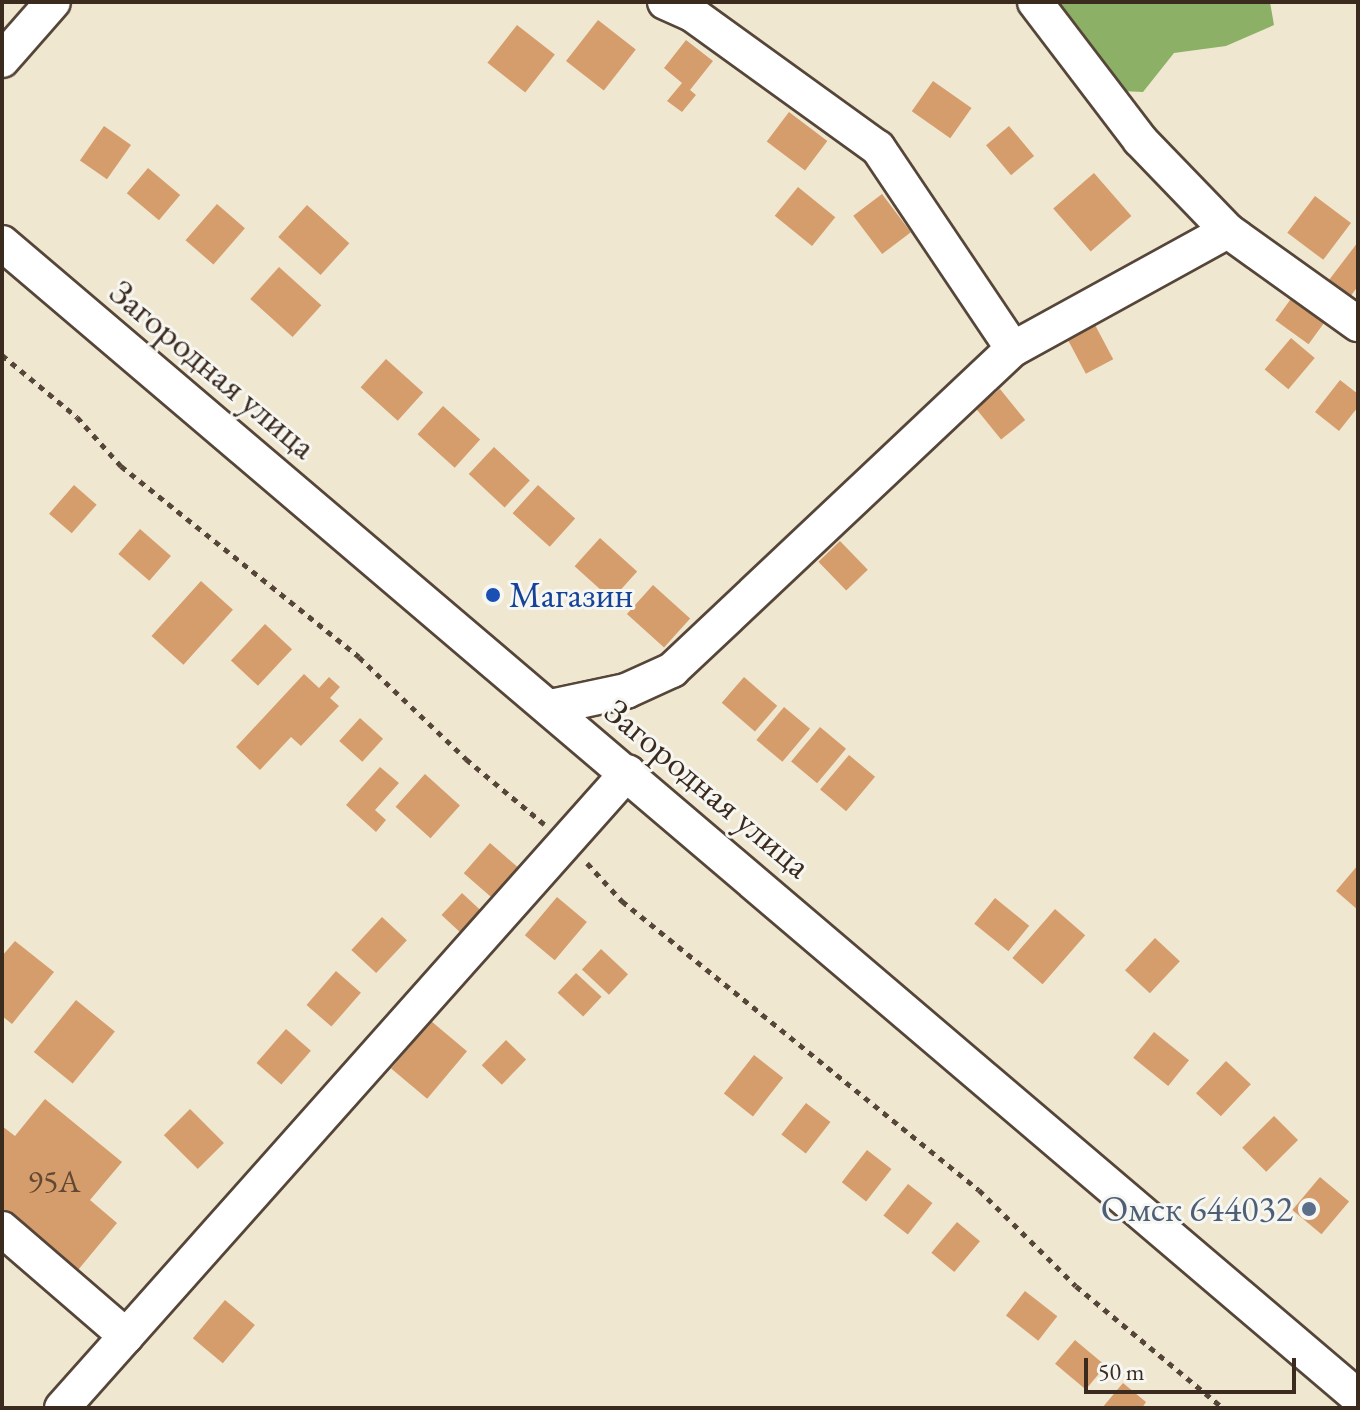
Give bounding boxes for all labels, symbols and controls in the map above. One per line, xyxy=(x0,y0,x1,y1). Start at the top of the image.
street label: Загородная улица xyxy=(101,270,325,468)
place label: Магазин xyxy=(509,573,633,617)
marker: Магазин xyxy=(484,586,502,604)
street label: Загородная улица xyxy=(596,689,820,887)
house number: 95А xyxy=(28,1162,80,1200)
place label: Омск 644032 xyxy=(1101,1187,1293,1231)
marker: Омск 644032 xyxy=(1300,1200,1318,1218)
scale bar xyxy=(1088,1342,1300,1392)
text: 50 m xyxy=(1098,1356,1145,1387)

